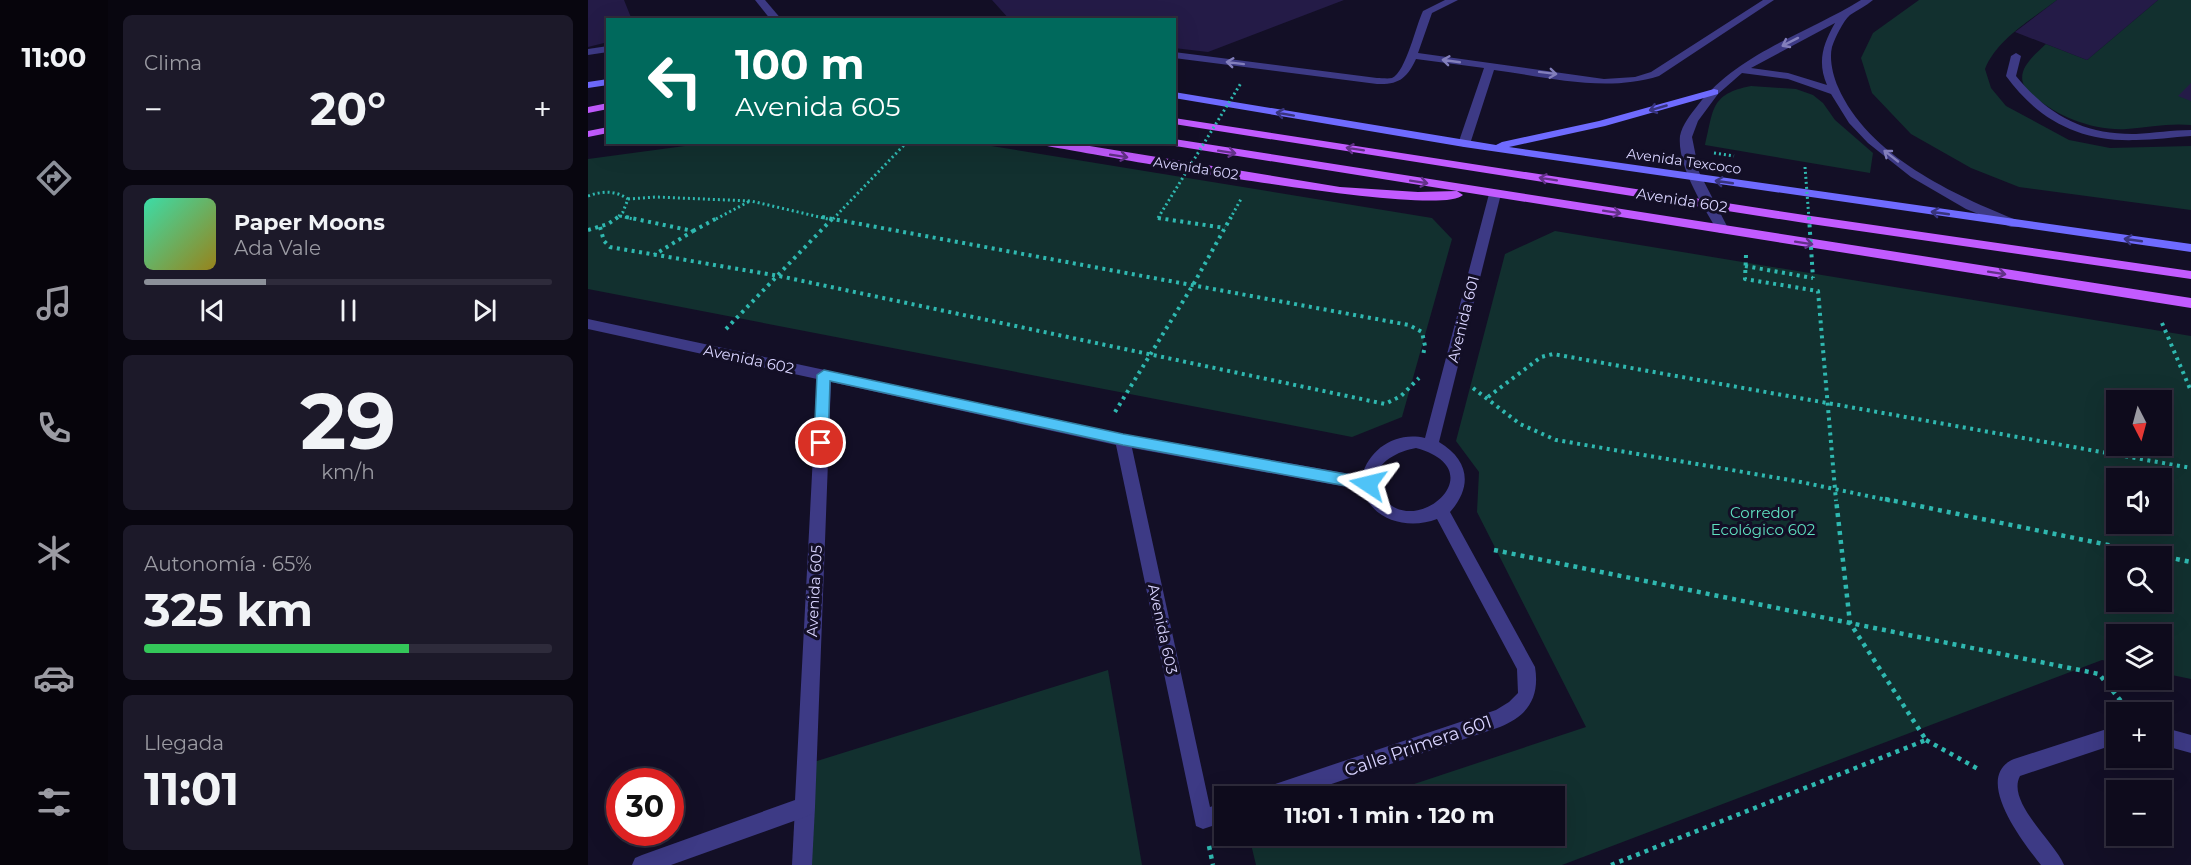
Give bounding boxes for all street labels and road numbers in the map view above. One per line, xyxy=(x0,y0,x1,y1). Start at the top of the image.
street label: Avenida Texcoco xyxy=(1625,144,1743,178)
street label: Avenida 602 xyxy=(1152,152,1240,184)
street label: Avenida 602 xyxy=(1635,183,1729,217)
street label: Avenida 601 xyxy=(1443,274,1483,364)
street label: Avenida 602 xyxy=(702,340,796,378)
street label: Avenida 605 xyxy=(802,545,826,637)
street label: Avenida 603 xyxy=(1144,582,1182,676)
street label: Calle Primera 601 xyxy=(1342,711,1494,781)

